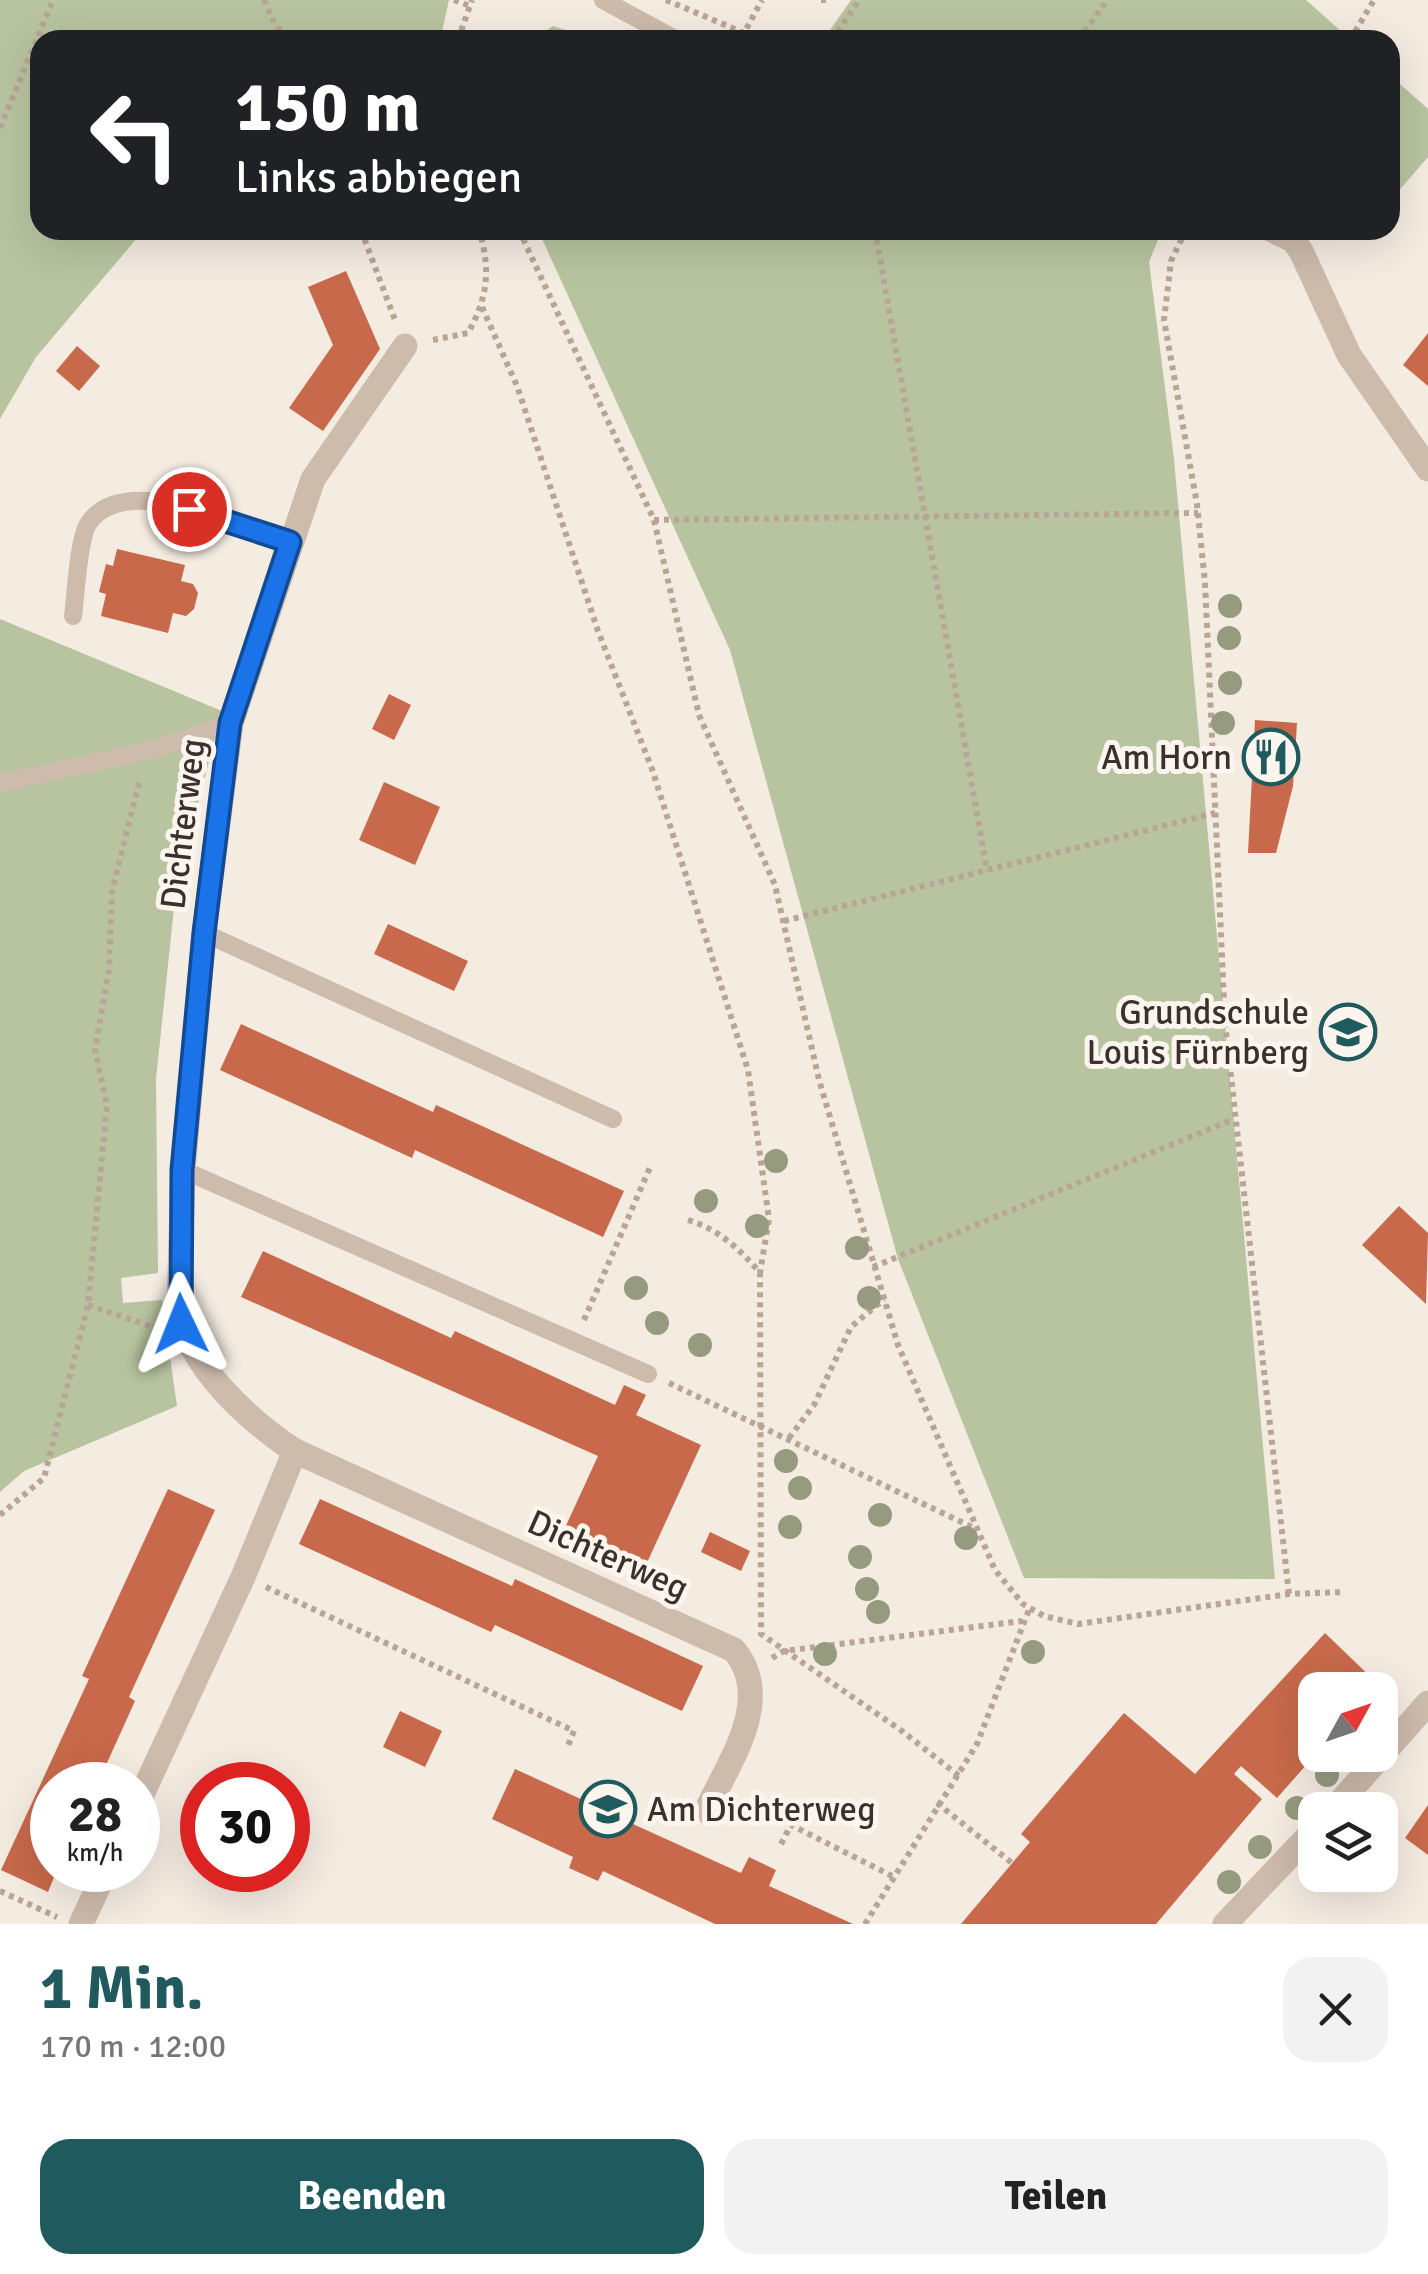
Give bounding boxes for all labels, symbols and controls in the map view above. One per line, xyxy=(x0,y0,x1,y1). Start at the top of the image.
text: 150 m xyxy=(235,64,420,150)
icon: left xyxy=(70,70,200,200)
text: Links abbiegen xyxy=(235,150,522,205)
pin xyxy=(147,467,232,552)
icon: arrive xyxy=(162,482,217,537)
restaurant icon: Am Horn xyxy=(1241,727,1301,787)
street label: Dichterweg xyxy=(151,736,215,912)
place label: Am Horn xyxy=(1101,736,1232,779)
place label: Grundschule Louis Fürnberg xyxy=(1086,991,1309,1074)
school or university icon: Grundschule Louis Fürnberg xyxy=(1318,1002,1378,1062)
position arrow xyxy=(129,1272,233,1376)
street label: Dichterweg xyxy=(521,1500,695,1610)
north arrow xyxy=(1298,1672,1398,1772)
map controls xyxy=(1298,1672,1398,1892)
speed limit sign: 30 xyxy=(180,1762,310,1892)
school or university icon: Am Dichterweg xyxy=(578,1779,638,1839)
text: 28 xyxy=(68,1784,122,1846)
place label: Am Dichterweg xyxy=(647,1788,876,1831)
button: layers xyxy=(1298,1792,1398,1892)
text: km/h xyxy=(67,1837,123,1868)
text: 1 Min. xyxy=(40,1952,204,2026)
button: close xyxy=(1283,1957,1388,2062)
text: 170 m · 12:00 xyxy=(40,2027,226,2066)
button: Beenden xyxy=(40,2139,704,2254)
button: Teilen xyxy=(724,2139,1388,2254)

